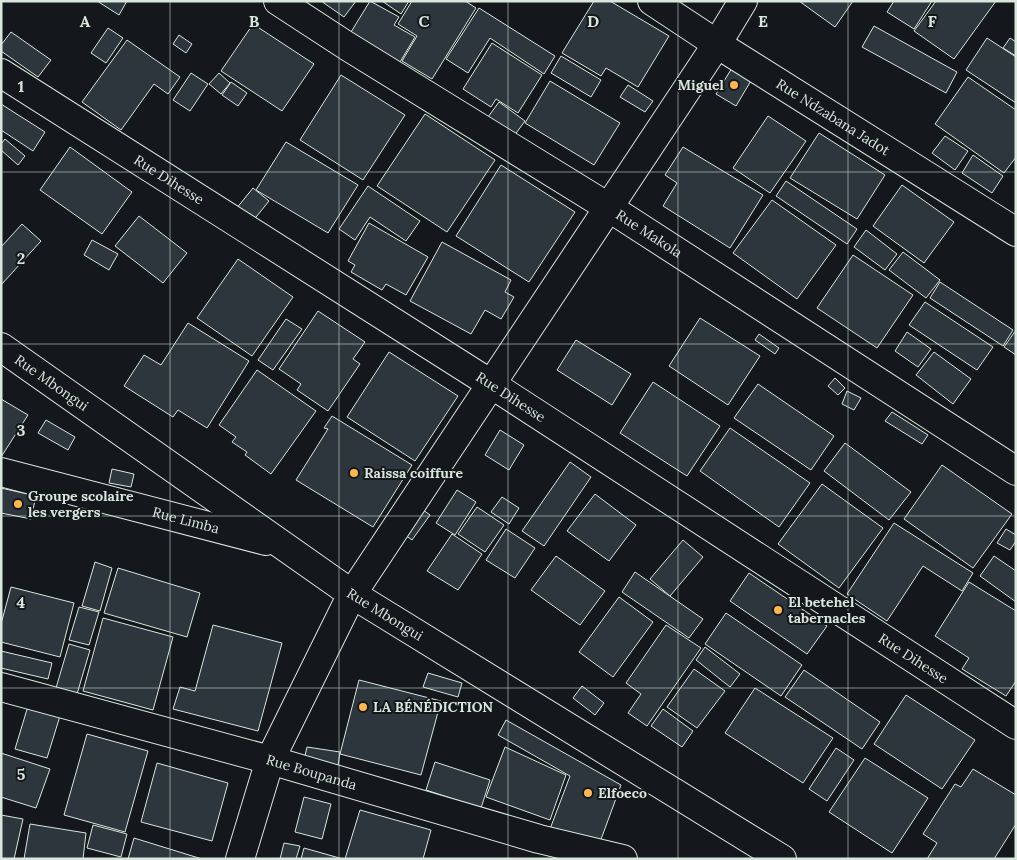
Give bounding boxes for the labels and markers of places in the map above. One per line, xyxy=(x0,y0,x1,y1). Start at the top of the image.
place label: Miguel xyxy=(678,76,725,94)
marker: Miguel xyxy=(728,79,740,91)
place label: Raissa coiffure xyxy=(364,464,463,482)
marker: Raissa coiffure xyxy=(348,467,360,479)
place label: Groupe scolaire les vergers xyxy=(28,487,134,521)
marker: Groupe scolaire les vergers xyxy=(12,498,24,510)
place label: El betehel tabernacles xyxy=(788,593,866,627)
marker: El betehel tabernacles xyxy=(772,604,784,616)
place label: LA BÉNÉDICTION xyxy=(373,698,493,716)
marker: LA BÉNÉDICTION xyxy=(357,701,369,713)
place label: Elfoeco xyxy=(598,784,647,802)
marker: Elfoeco xyxy=(582,787,594,799)

